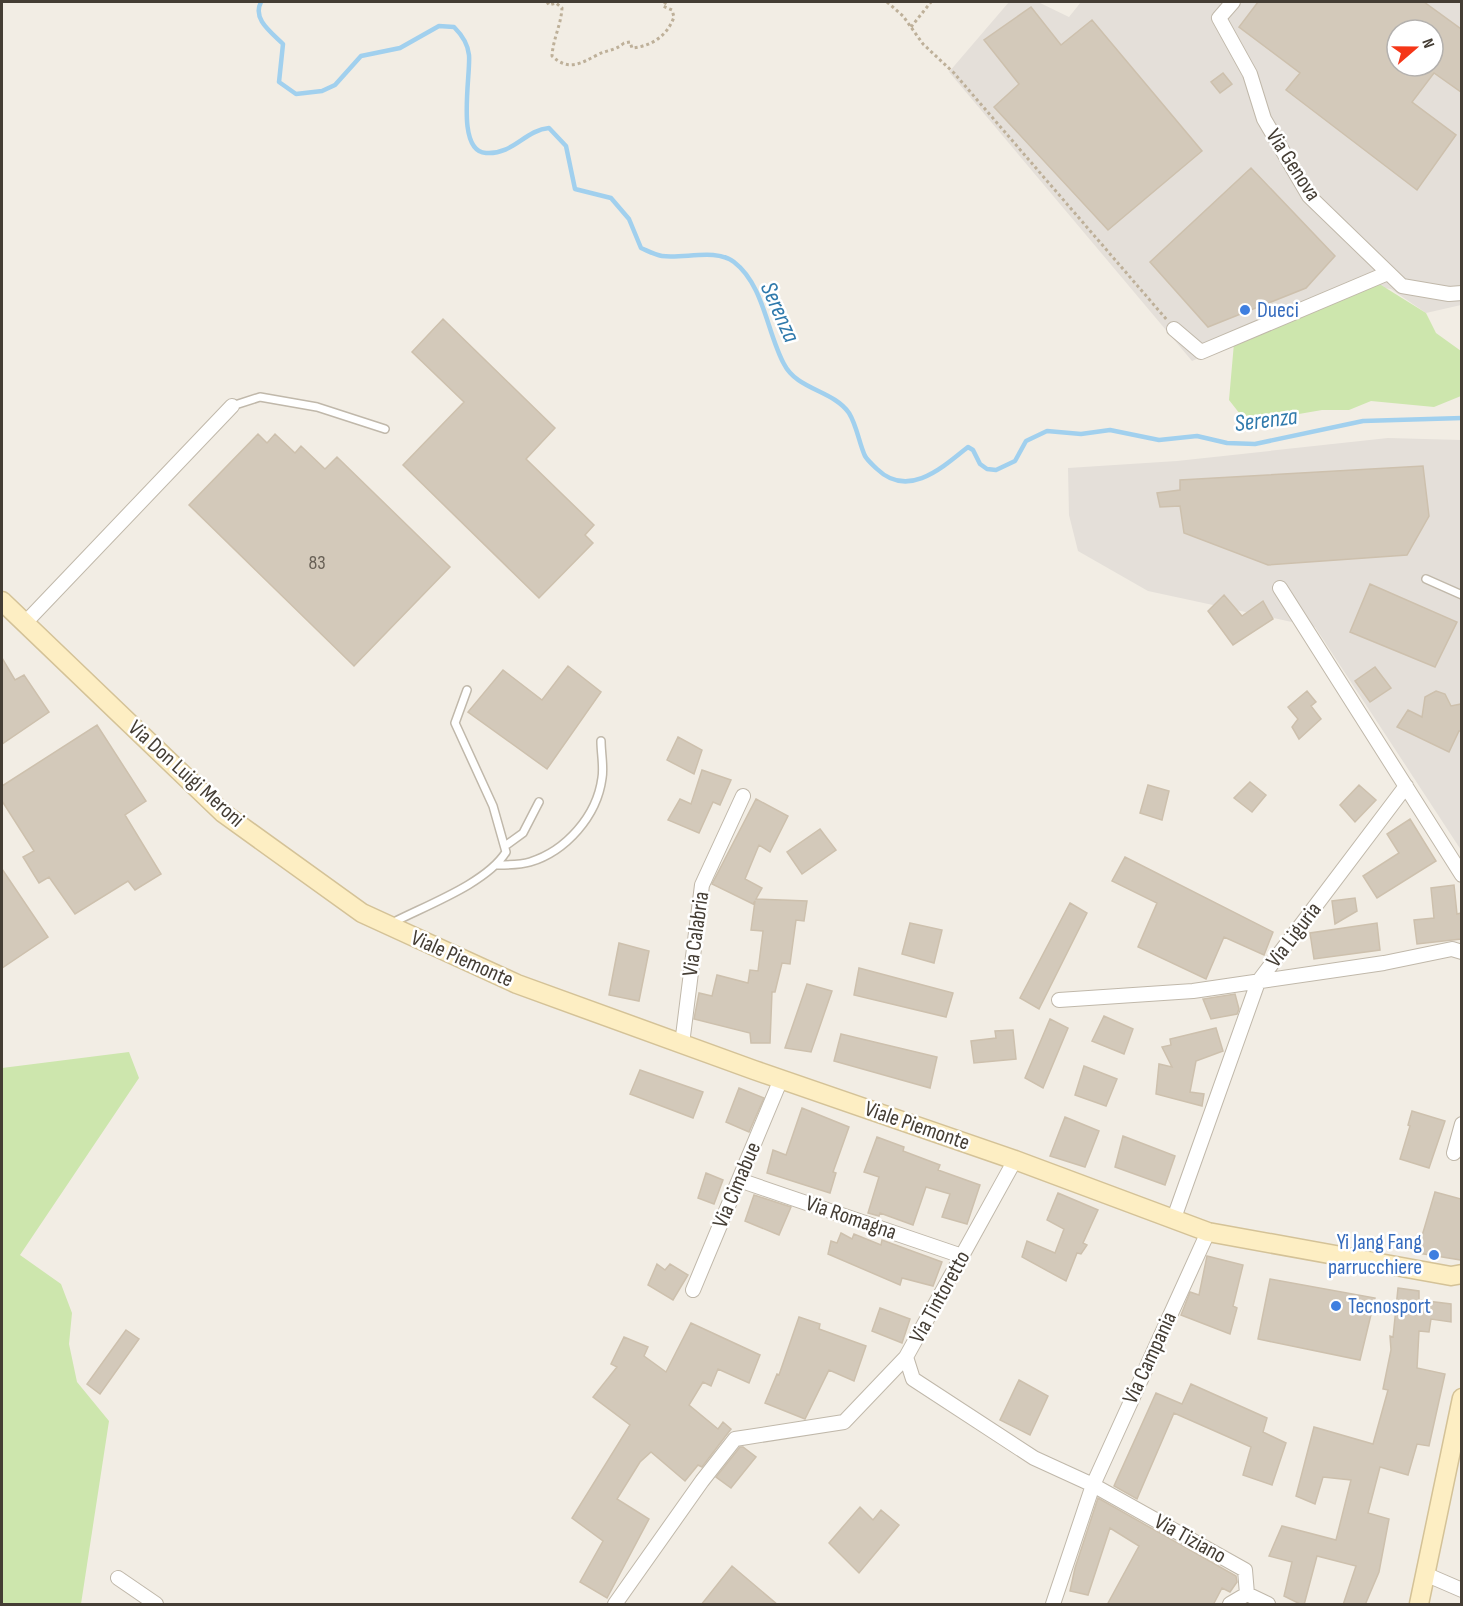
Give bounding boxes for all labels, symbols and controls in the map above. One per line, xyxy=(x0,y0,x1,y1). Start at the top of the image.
north arrow xyxy=(1385,18,1445,78)
text: N xyxy=(1417,36,1438,51)
street label: Via Genova xyxy=(1260,124,1326,206)
water label: Serenza xyxy=(754,277,806,347)
place label: Dueci xyxy=(1257,297,1299,324)
marker: Dueci xyxy=(1238,303,1252,317)
water label: Serenza xyxy=(1233,402,1299,438)
house number: 83 xyxy=(308,551,326,575)
street label: Via Don Luigi Meroni xyxy=(122,715,250,833)
street label: Via Calabria xyxy=(677,890,715,978)
street label: Via Liguria xyxy=(1261,897,1327,973)
street label: Viale Piemonte xyxy=(407,924,517,994)
street label: Viale Piemonte xyxy=(861,1095,973,1157)
street label: Via Cimabue xyxy=(707,1138,767,1232)
street label: Via Romagna xyxy=(802,1190,900,1246)
place label: Yi Jang Fang parrucchiere xyxy=(1328,1229,1422,1281)
street label: Via Tintoretto xyxy=(904,1246,976,1348)
marker: Yi Jang Fang parrucchiere xyxy=(1427,1248,1441,1262)
place label: Tecnosport xyxy=(1348,1293,1431,1320)
marker: Tecnosport xyxy=(1329,1299,1343,1313)
street label: Via Campania xyxy=(1117,1308,1183,1408)
street label: Via Tiziano xyxy=(1149,1508,1231,1570)

